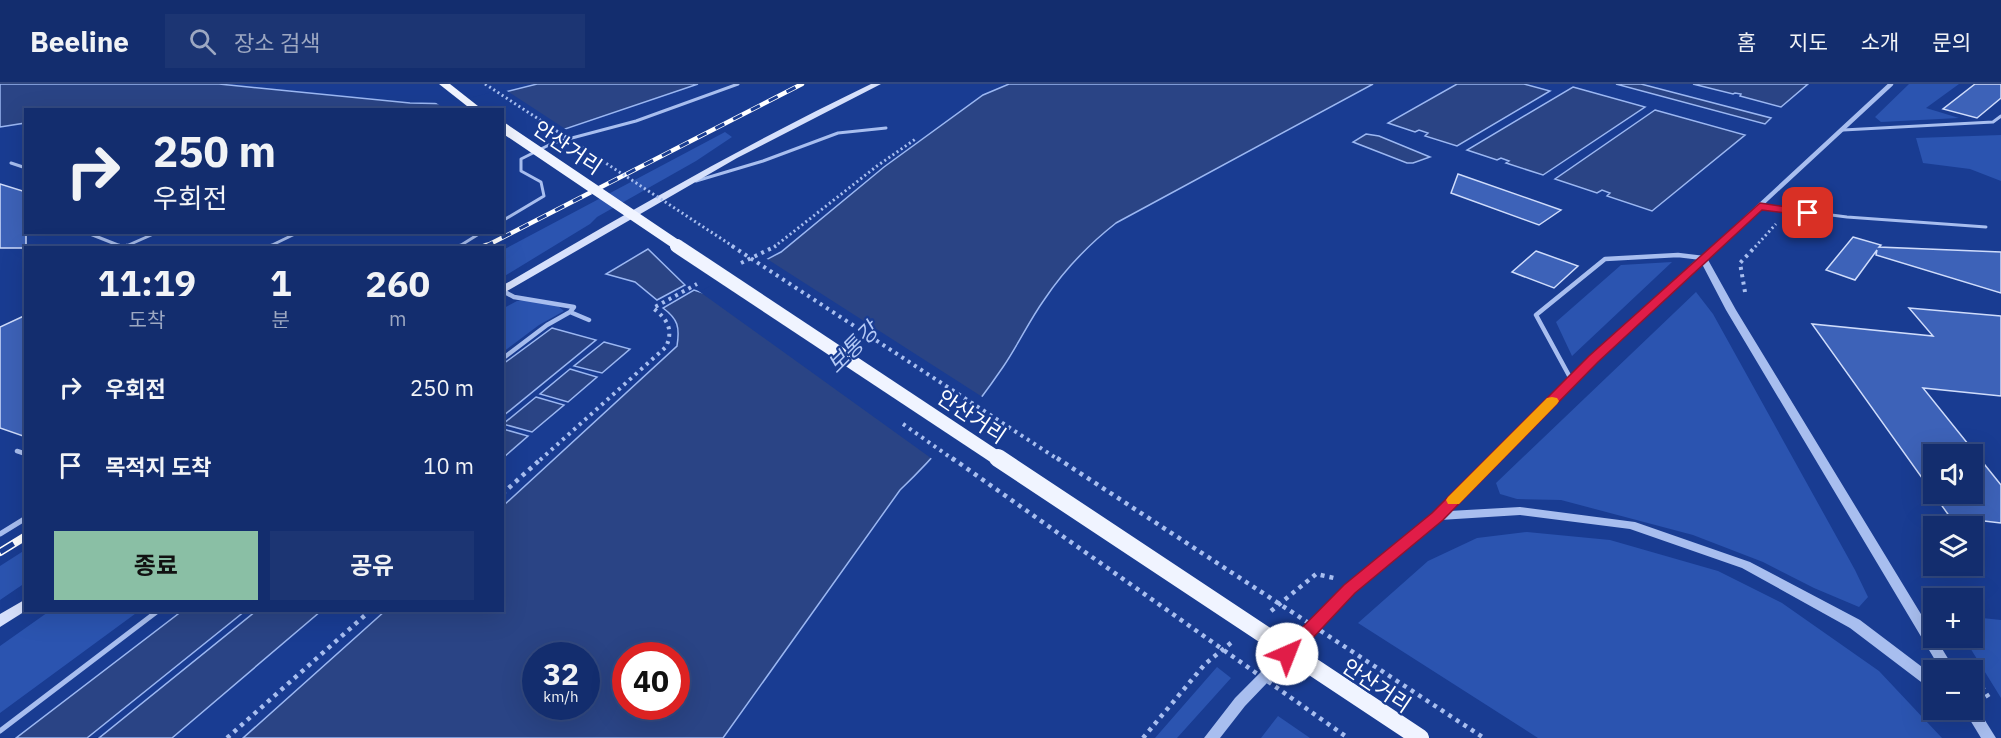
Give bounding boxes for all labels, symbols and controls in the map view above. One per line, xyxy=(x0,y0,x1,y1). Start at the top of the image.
search box xyxy=(165,14,585,68)
text: Beeline xyxy=(30,23,129,60)
icon: search xyxy=(186,25,219,58)
text: 장소 검색 xyxy=(234,28,320,57)
text: 홈 xyxy=(1737,28,1756,56)
text: 지도 xyxy=(1789,28,1828,56)
text: 소개 xyxy=(1861,28,1899,56)
text: 문의 xyxy=(1932,28,1971,56)
street label: 안산거리 xyxy=(528,114,608,180)
text: 250 m xyxy=(153,124,276,179)
icon: right xyxy=(54,132,132,210)
text: 우회전 xyxy=(153,180,228,215)
pin xyxy=(1782,187,1833,238)
icon: arrive xyxy=(1791,196,1824,229)
text: 11:19 xyxy=(98,259,196,306)
text: 1 xyxy=(270,259,292,306)
text: 260 xyxy=(365,260,430,307)
text: m xyxy=(389,305,406,332)
text: 도착 xyxy=(129,306,165,333)
text: 분 xyxy=(272,306,290,333)
water label: 보통강 xyxy=(820,313,886,379)
icon: right xyxy=(54,371,87,404)
text: 250 m xyxy=(410,373,474,402)
text: 우회전 xyxy=(105,374,166,403)
street label: 안산거리 xyxy=(932,383,1012,449)
map controls xyxy=(1923,444,1983,720)
button: sound xyxy=(1923,444,1983,504)
icon: arrive xyxy=(54,449,87,482)
text: 10 m xyxy=(423,451,474,480)
text: 목적지 도착 xyxy=(105,452,211,481)
button: layers xyxy=(1923,516,1983,576)
button: 종료 xyxy=(54,531,258,600)
button: 공유 xyxy=(270,531,474,600)
button: + xyxy=(1923,588,1983,648)
position arrow xyxy=(1255,622,1319,686)
speed limit sign: 40 xyxy=(612,642,690,720)
street label: 안산거리 xyxy=(1337,652,1417,718)
text: 32 xyxy=(543,654,579,693)
button: − xyxy=(1923,660,1983,720)
text: km/h xyxy=(543,687,579,706)

